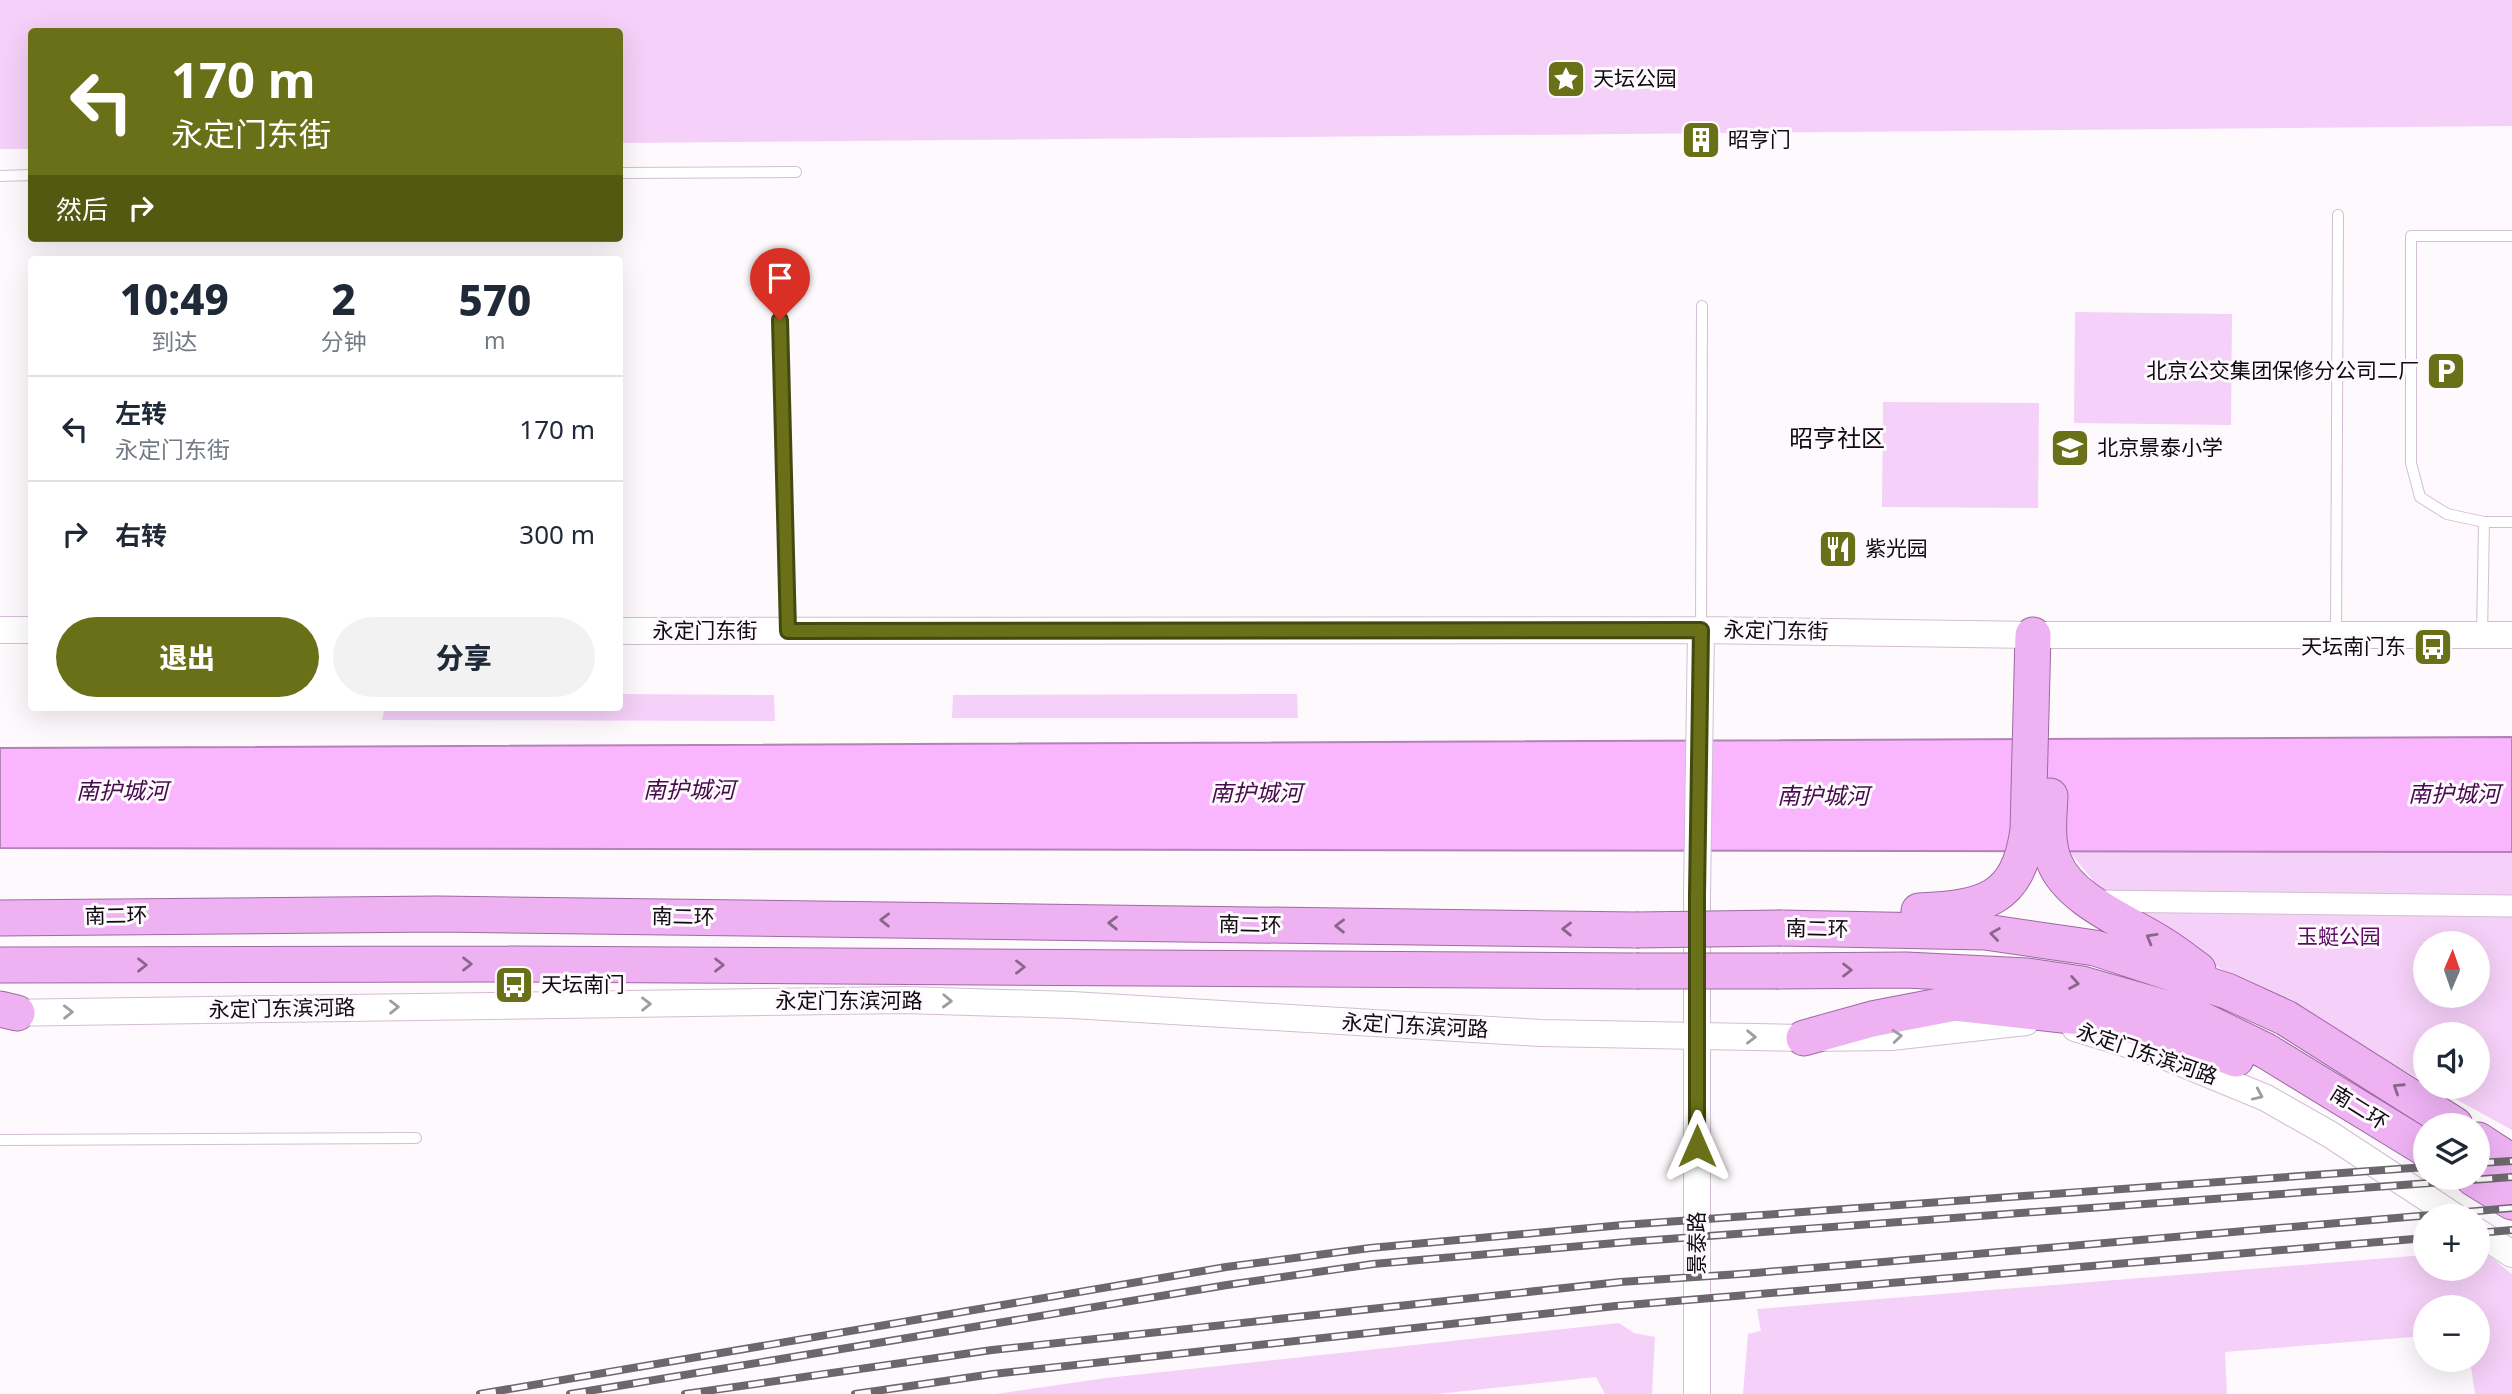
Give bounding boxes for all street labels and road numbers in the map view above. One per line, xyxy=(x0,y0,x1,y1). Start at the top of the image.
street label: 永定门东街 xyxy=(1723,615,1829,645)
street label: 永定门东街 xyxy=(653,616,758,644)
street label: 南二环 xyxy=(84,900,148,930)
street label: 南二环 xyxy=(651,901,715,931)
street label: 南二环 xyxy=(1218,909,1282,939)
street label: 南二环 xyxy=(1785,913,1849,943)
street label: 永定门东滨河路 xyxy=(776,986,923,1014)
street label: 永定门东滨河路 xyxy=(208,993,356,1023)
street label: 永定门东滨河路 xyxy=(1341,1007,1489,1043)
street label: 永定门东滨河路 xyxy=(2073,1016,2221,1090)
street label: 南二环 xyxy=(2325,1079,2394,1136)
street label: 景泰路 xyxy=(1682,1212,1710,1275)

